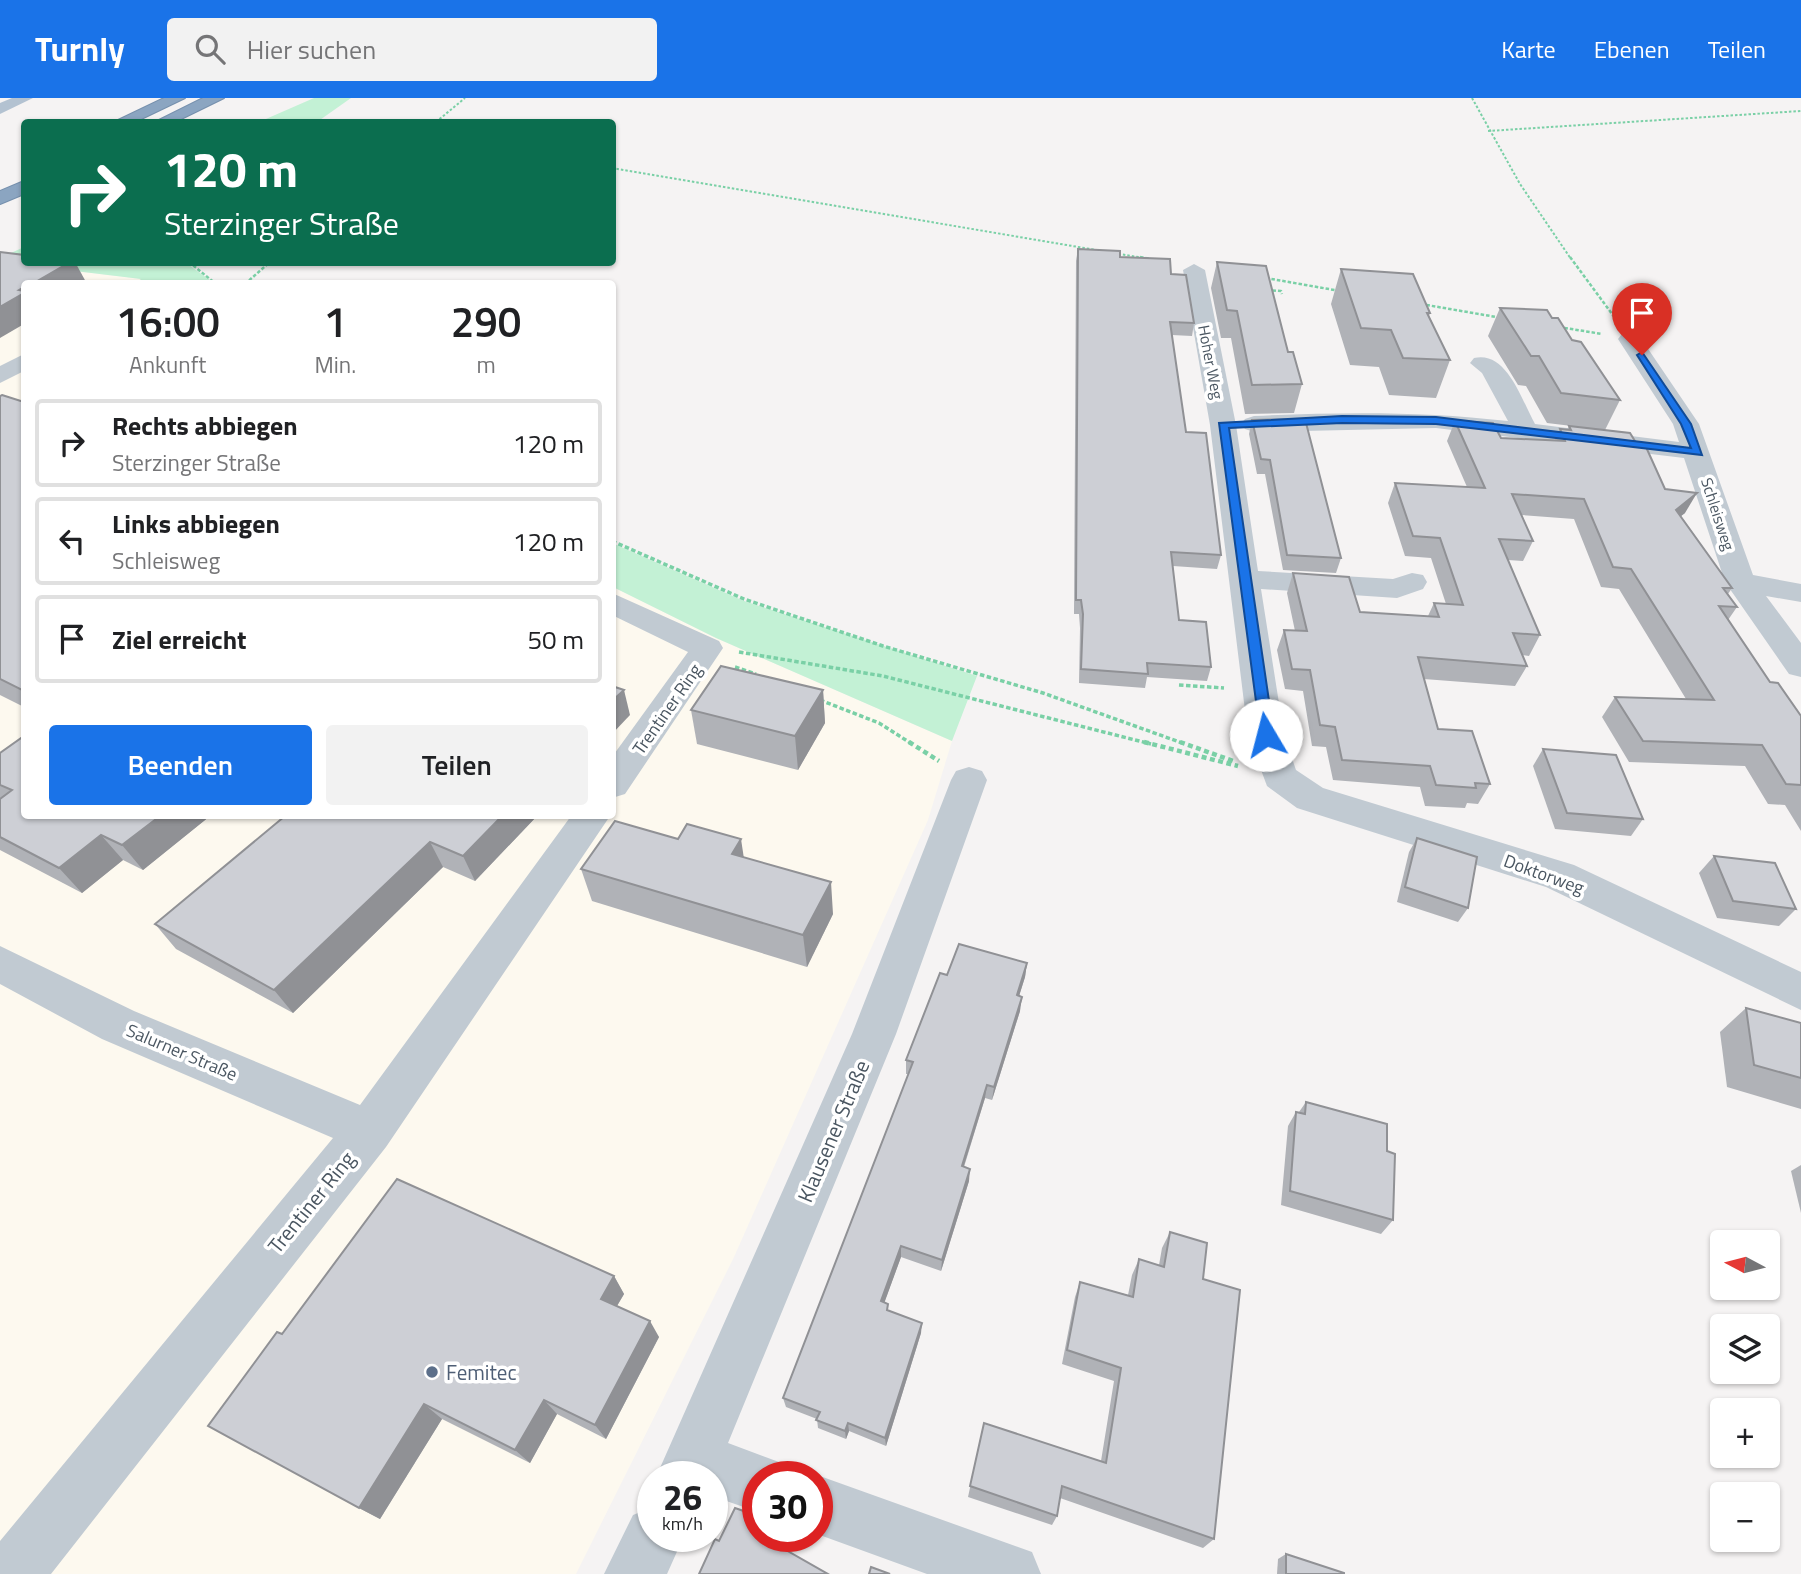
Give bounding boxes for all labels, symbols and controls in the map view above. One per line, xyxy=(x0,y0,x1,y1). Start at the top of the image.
search box xyxy=(167,18,657,81)
text: Turnly xyxy=(35,24,125,74)
icon: search xyxy=(191,30,229,68)
text: Hier suchen xyxy=(247,30,376,69)
text: Karte xyxy=(1501,31,1556,67)
text: Ebenen xyxy=(1594,31,1670,67)
text: Teilen xyxy=(1708,31,1766,67)
text: 120 m xyxy=(164,131,298,206)
icon: right xyxy=(49,147,140,238)
text: Sterzinger Straße xyxy=(164,199,399,247)
pin xyxy=(1612,283,1672,355)
text: 16:00 xyxy=(116,289,220,353)
text: 1 xyxy=(324,289,347,353)
text: 290 xyxy=(451,289,521,353)
icon: arrive xyxy=(1623,294,1661,332)
street label: Hoher Weg xyxy=(1192,323,1230,401)
text: Ankunft xyxy=(129,347,206,382)
text: Min. xyxy=(314,347,356,382)
text: m xyxy=(476,347,496,382)
text: Rechts abbiegen xyxy=(112,406,298,445)
icon: right xyxy=(53,424,91,462)
text: 120 m xyxy=(513,424,584,463)
text: Sterzinger Straße xyxy=(112,445,281,480)
street label: Schleisweg xyxy=(1695,474,1741,554)
text: Links abbiegen xyxy=(112,504,280,543)
icon: left xyxy=(53,522,91,560)
text: 120 m xyxy=(513,522,584,561)
text: Schleisweg xyxy=(112,543,220,578)
icon: arrive xyxy=(53,620,91,658)
text: Ziel erreicht xyxy=(112,620,247,659)
text: 50 m xyxy=(527,620,584,659)
street label: Trentiner Ring xyxy=(626,658,708,760)
position arrow xyxy=(1229,698,1303,772)
button: Beenden xyxy=(49,725,312,805)
button: Teilen xyxy=(326,725,588,805)
street label: Doktorweg xyxy=(1500,847,1588,901)
street label: Salurner Straße xyxy=(122,1016,242,1088)
street label: Klausener Straße xyxy=(789,1055,877,1207)
street label: Trentiner Ring xyxy=(260,1144,362,1260)
north arrow xyxy=(1710,1230,1780,1300)
map controls xyxy=(1710,1230,1780,1552)
button: layers xyxy=(1710,1314,1780,1384)
place label: Femitec xyxy=(446,1356,517,1388)
marker: Femitec xyxy=(424,1364,440,1380)
button: + xyxy=(1710,1398,1780,1468)
speed limit sign: 30 xyxy=(742,1461,833,1552)
text: 26 xyxy=(663,1470,702,1524)
button: − xyxy=(1710,1482,1780,1552)
text: km/h xyxy=(662,1510,703,1537)

